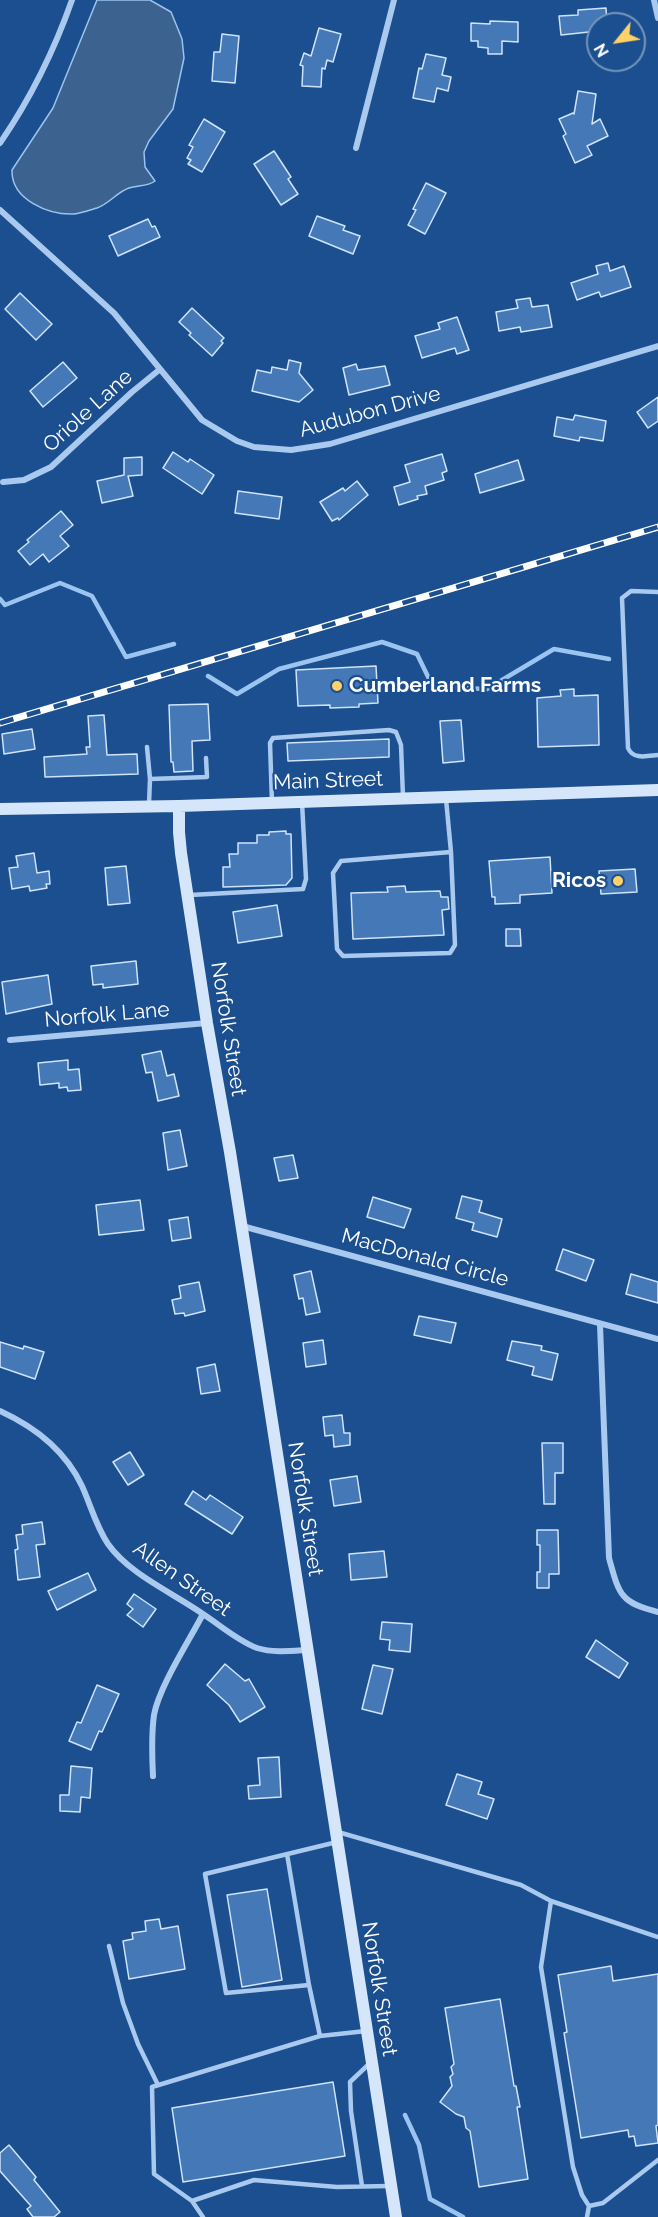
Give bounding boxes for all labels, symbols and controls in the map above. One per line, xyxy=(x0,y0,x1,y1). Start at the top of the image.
north arrow xyxy=(586,12,646,72)
text: N xyxy=(590,40,613,60)
street label: Oriole Lane xyxy=(38,364,138,458)
street label: Audubon Drive xyxy=(297,381,443,443)
place label: Cumberland Farms xyxy=(349,673,541,699)
marker: Cumberland Farms xyxy=(330,679,344,693)
street label: Main Street xyxy=(273,766,383,796)
place label: Ricos xyxy=(552,868,606,894)
marker: Ricos xyxy=(611,874,625,888)
street label: Norfolk Street xyxy=(205,960,251,1098)
street label: Norfolk Lane xyxy=(43,997,171,1033)
street label: MacDonald Circle xyxy=(339,1224,511,1292)
street label: Norfolk Street xyxy=(282,1440,328,1578)
street label: Allen Street xyxy=(128,1536,236,1622)
street label: Norfolk Street xyxy=(356,1920,402,2058)

